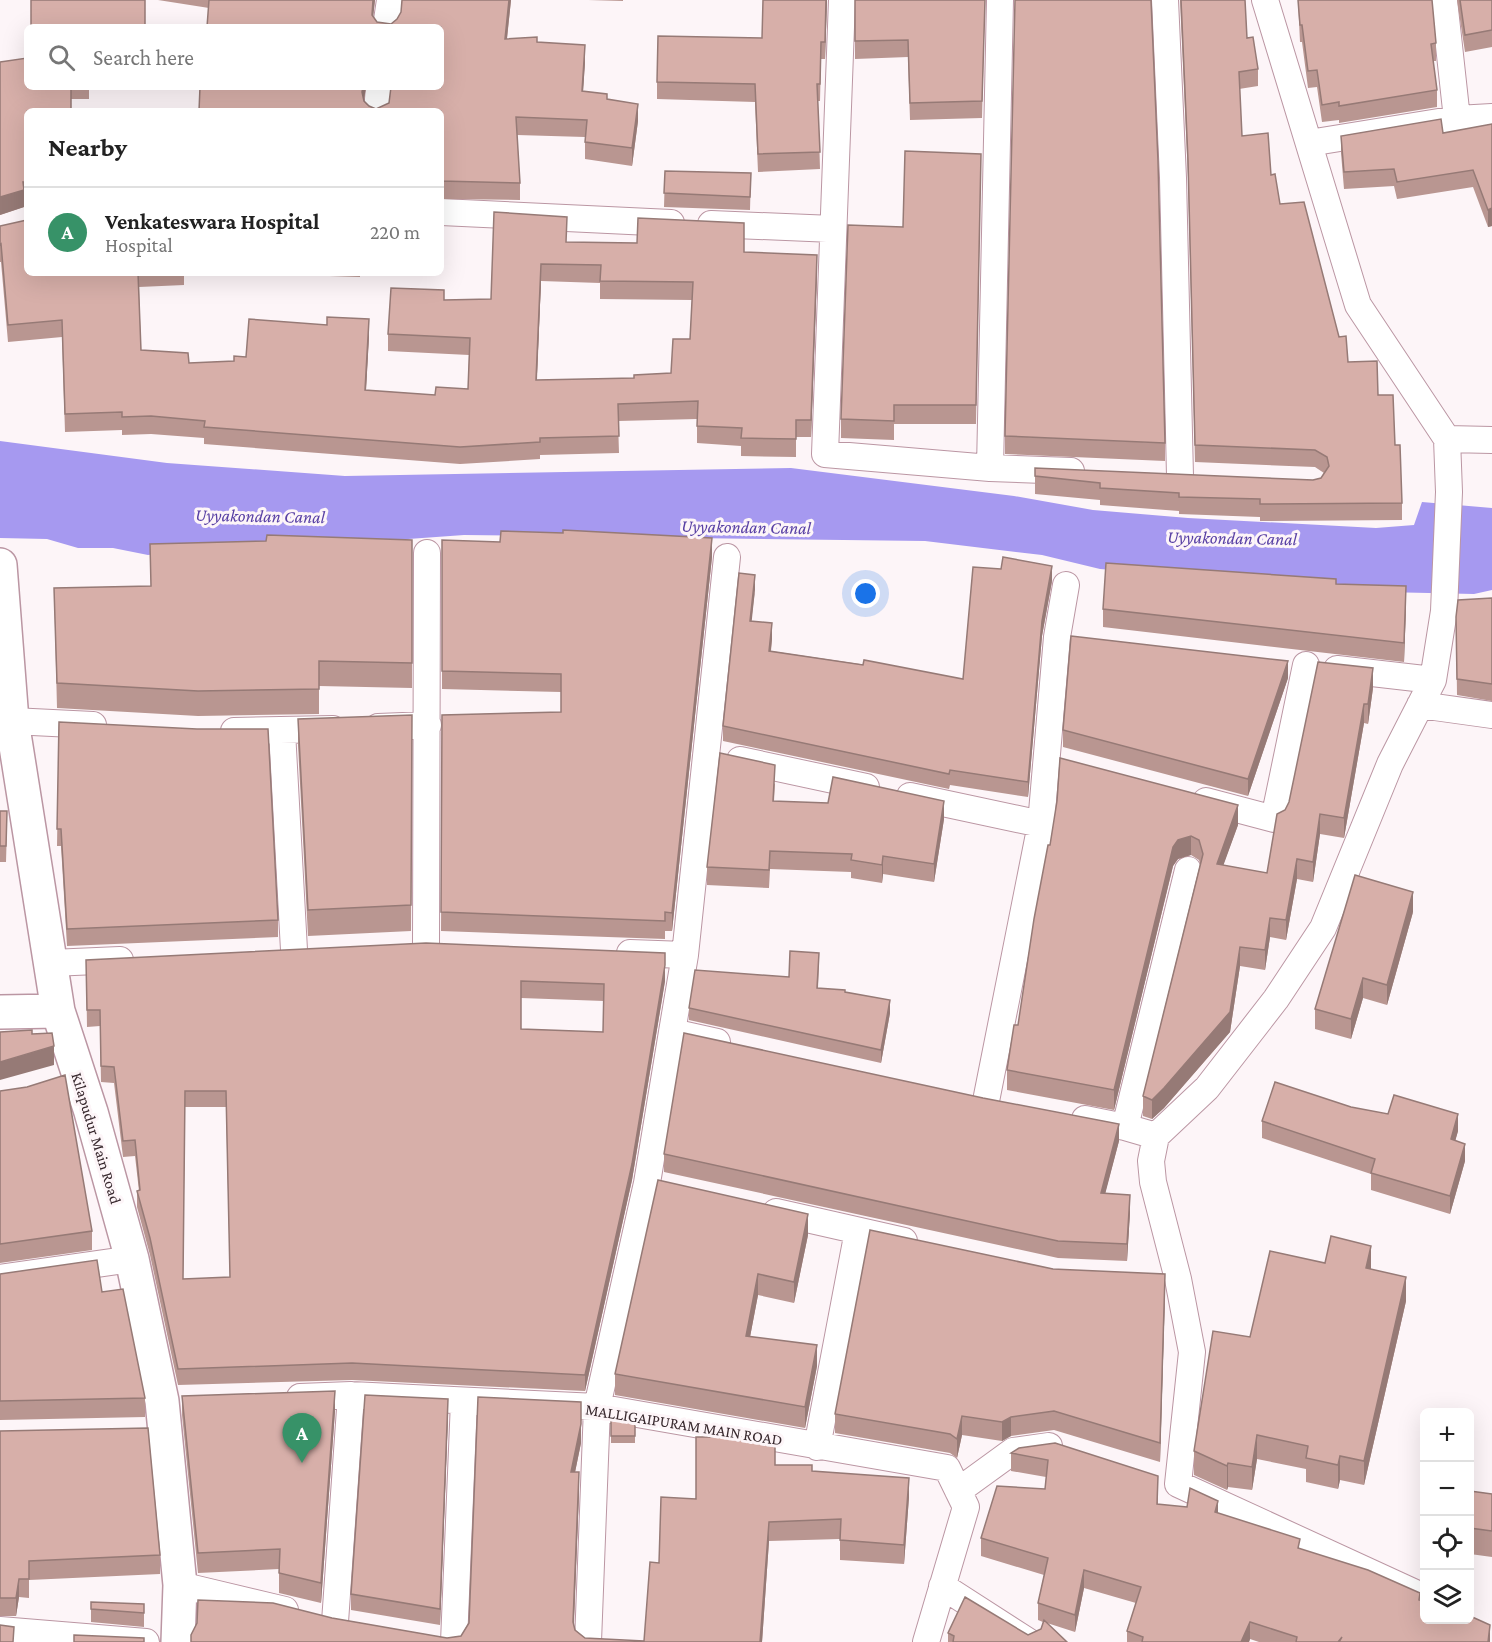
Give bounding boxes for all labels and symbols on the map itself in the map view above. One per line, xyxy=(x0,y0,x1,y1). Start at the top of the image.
water label: Uyyakondan Canal xyxy=(195,505,326,527)
water label: Uyyakondan Canal xyxy=(681,516,812,538)
water label: Uyyakondan Canal xyxy=(1167,527,1298,549)
your location xyxy=(851,579,880,608)
street label: Kilapudur Main Road xyxy=(68,1070,125,1207)
street label: MALLIGAIPURAM MAIN ROAD xyxy=(584,1401,784,1448)
pin: A xyxy=(282,1414,322,1463)

